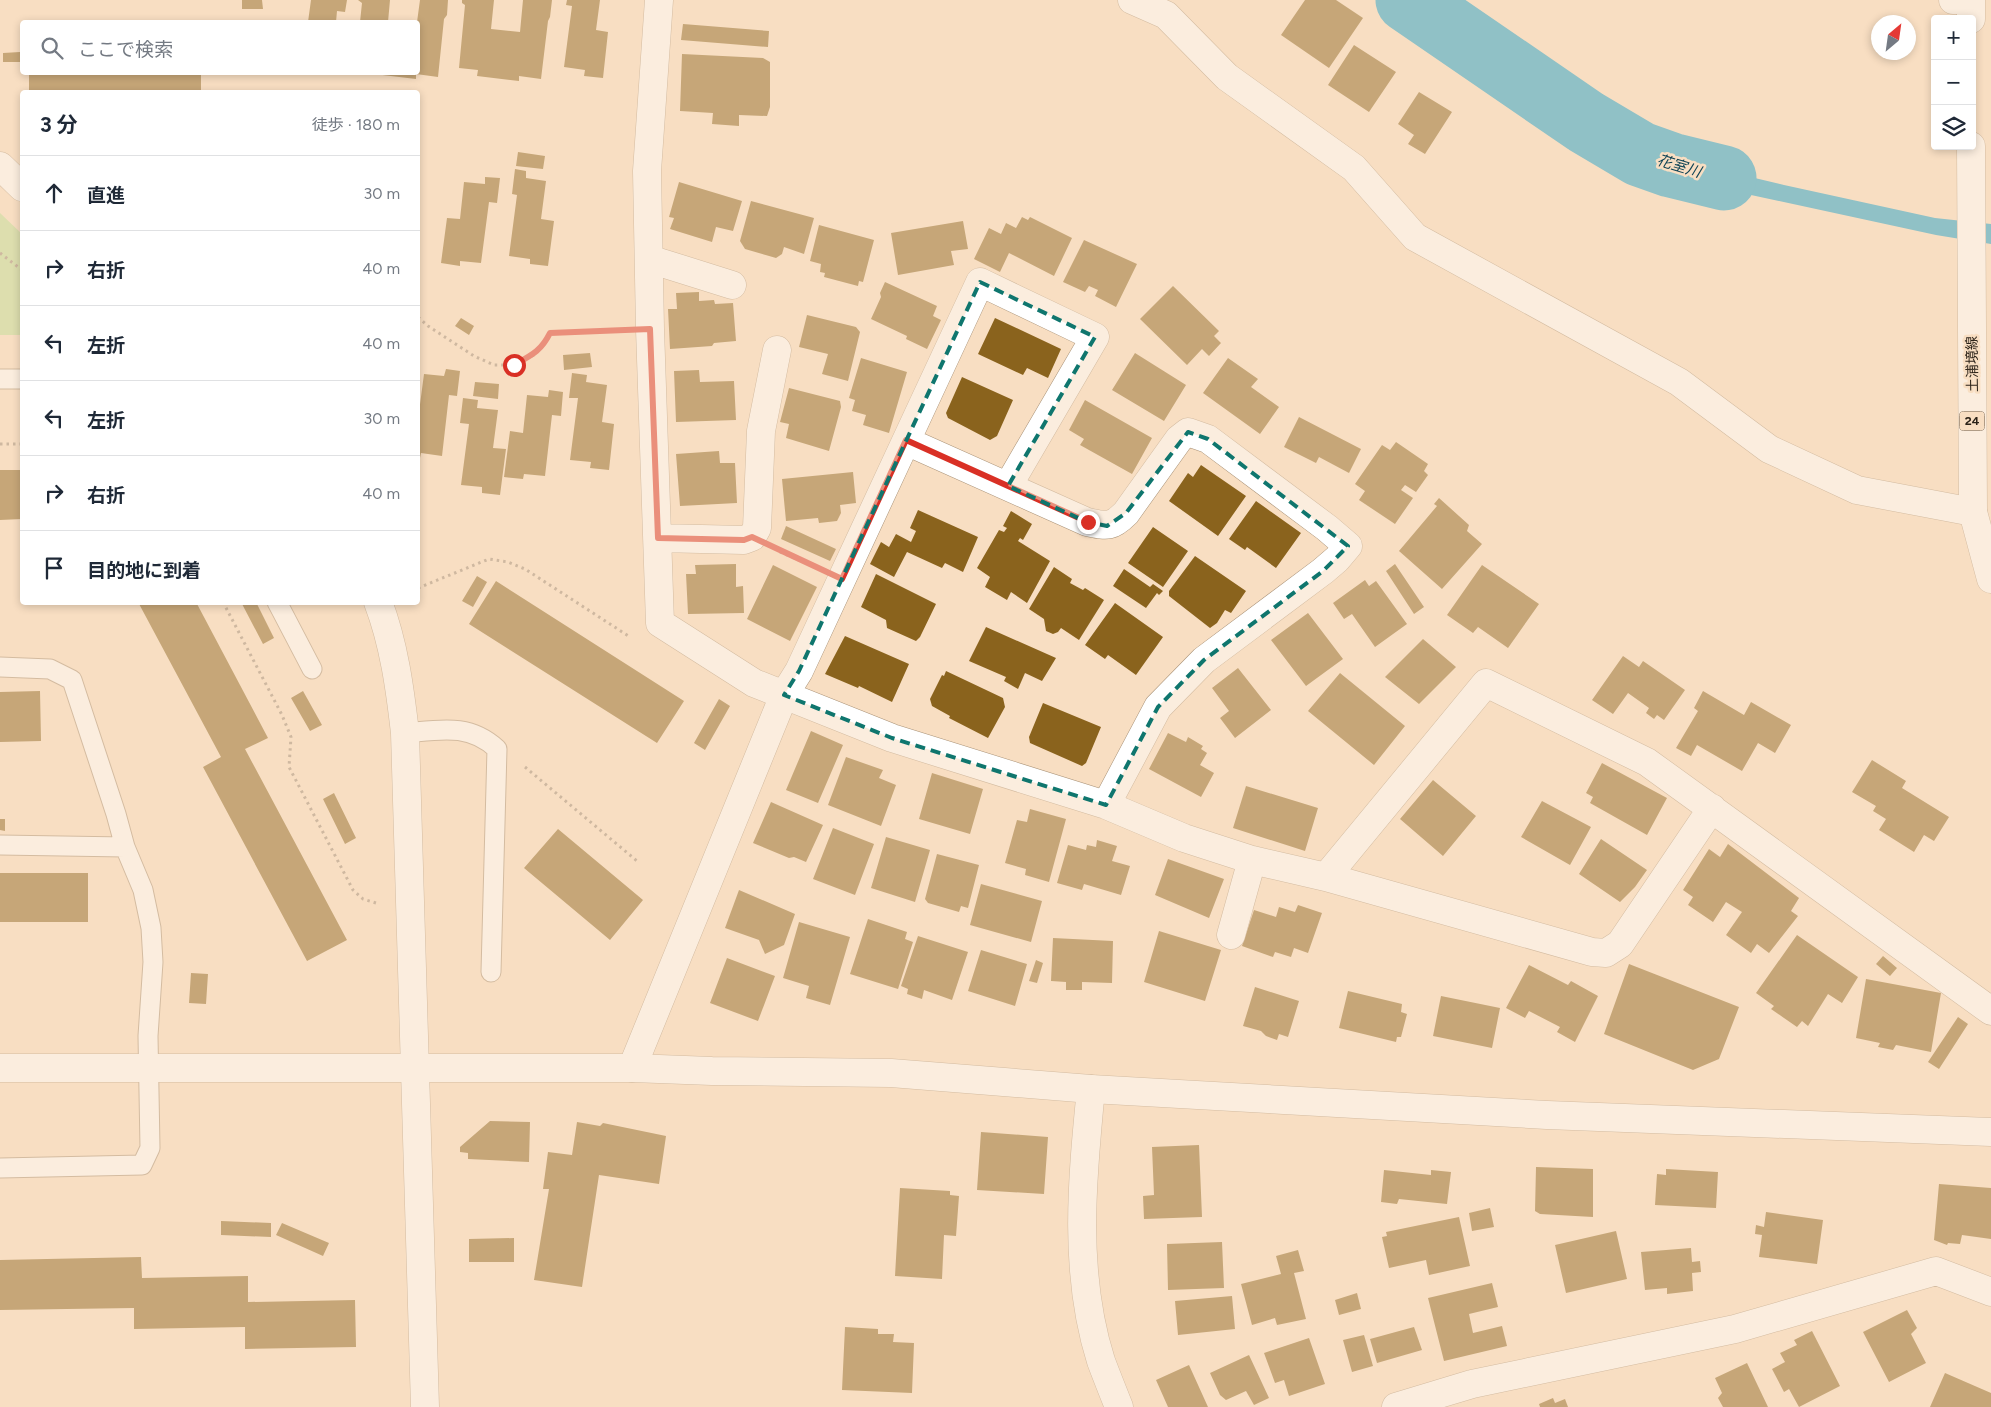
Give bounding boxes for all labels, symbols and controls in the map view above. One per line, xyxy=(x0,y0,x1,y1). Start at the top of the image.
north arrow xyxy=(1871,15,1916,60)
map controls xyxy=(1931,15,1976,150)
button: + xyxy=(1931,15,1976,60)
search box xyxy=(20,20,420,75)
icon: search xyxy=(38,34,66,62)
text: ここで検索 xyxy=(78,38,173,61)
button: − xyxy=(1931,60,1976,105)
button: layers xyxy=(1931,105,1976,150)
text: 3 分 xyxy=(40,112,78,137)
text: 徒歩 · 180 m xyxy=(312,115,400,134)
water label: 花室川 xyxy=(1655,151,1705,182)
icon: ahead xyxy=(40,179,68,207)
text: 直進 xyxy=(87,184,125,207)
text: 30 m xyxy=(363,184,400,203)
icon: right xyxy=(40,254,68,282)
text: 右折 xyxy=(87,259,125,282)
text: 40 m xyxy=(362,259,400,278)
icon: left xyxy=(40,329,68,357)
text: 左折 xyxy=(87,334,125,357)
text: 40 m xyxy=(362,334,400,353)
street label: 土浦境線 xyxy=(1964,336,1981,392)
route start xyxy=(503,354,526,377)
icon: left xyxy=(40,404,68,432)
text: 左折 xyxy=(87,409,125,432)
text: 30 m xyxy=(363,409,400,428)
road number: 24 xyxy=(1960,412,1984,431)
icon: right xyxy=(40,479,68,507)
text: 右折 xyxy=(87,484,125,507)
text: 40 m xyxy=(362,484,400,503)
route end xyxy=(1077,511,1100,534)
icon: arrive xyxy=(40,554,68,582)
text: 目的地に到着 xyxy=(87,559,201,582)

